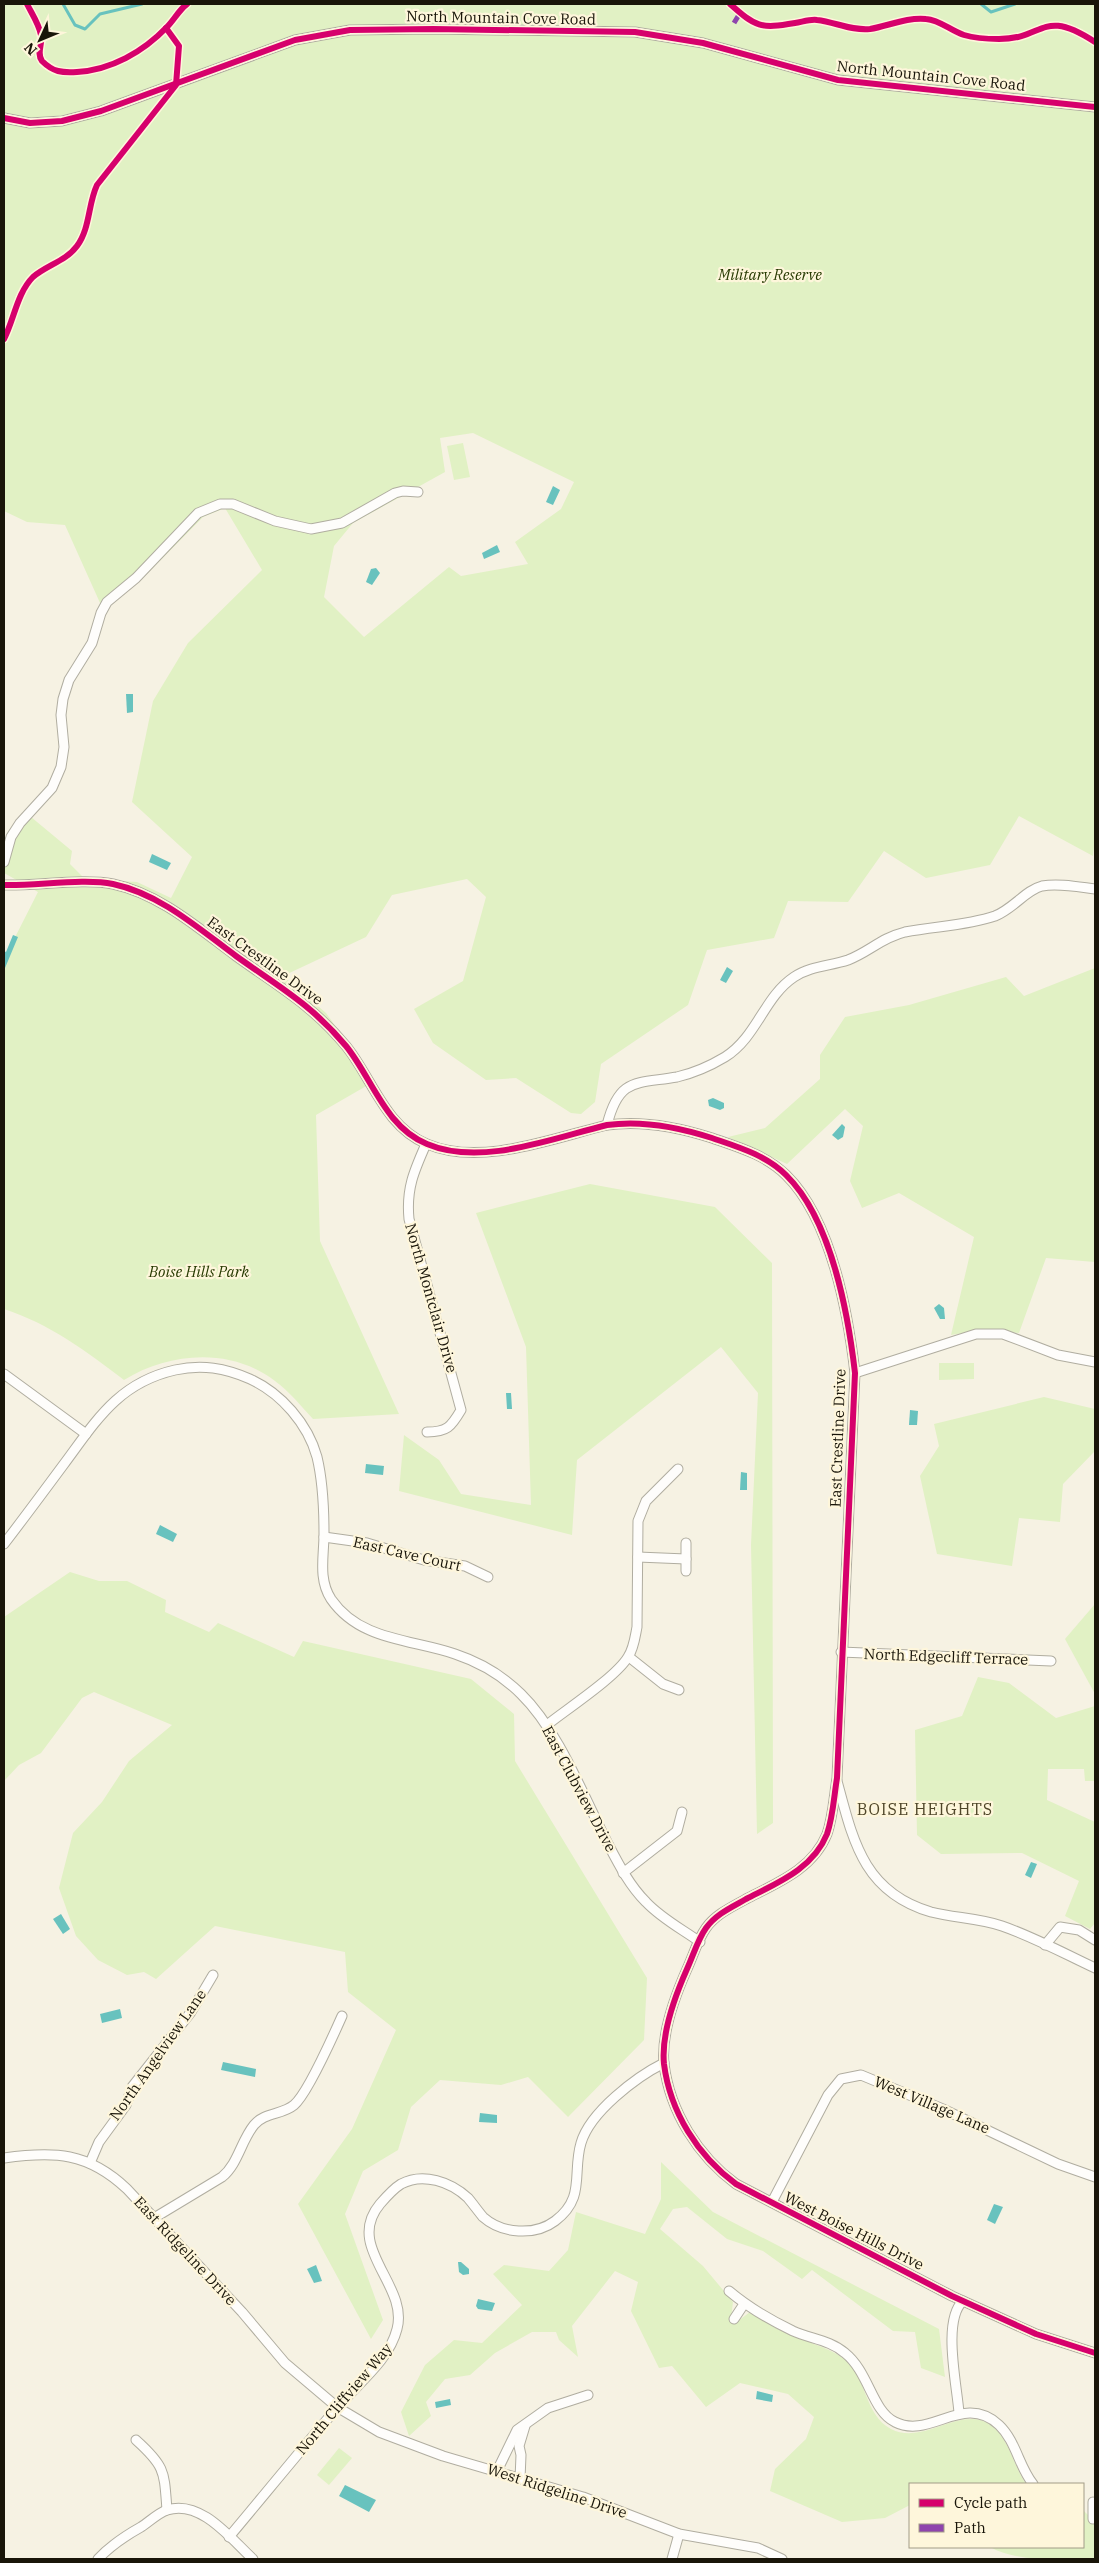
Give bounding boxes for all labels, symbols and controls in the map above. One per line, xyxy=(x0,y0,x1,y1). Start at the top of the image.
street label: North Mountain Cove Road xyxy=(406,6,596,29)
north arrow xyxy=(15,15,65,65)
text: N xyxy=(20,39,41,59)
street label: North Mountain Cove Road xyxy=(836,56,1026,95)
park label: Military Reserve xyxy=(717,265,822,284)
street label: East Crestline Drive xyxy=(204,912,327,1009)
street label: North Montclair Drive xyxy=(401,1221,462,1375)
park label: Boise Hills Park xyxy=(148,1262,249,1281)
street label: East Crestline Drive xyxy=(826,1368,849,1508)
street label: East Cave Court xyxy=(351,1532,463,1575)
street label: North Edgecliff Terrace xyxy=(863,1644,1029,1669)
street label: East Clubview Drive xyxy=(538,1722,621,1855)
district label: BOISE HEIGHTS xyxy=(857,1799,993,1819)
street label: North Angelview Lane xyxy=(105,1985,210,2124)
street label: West Village Lane xyxy=(872,2072,993,2137)
street label: West Boise Hills Drive xyxy=(781,2187,927,2274)
street label: East Ridgeline Drive xyxy=(130,2192,241,2309)
street label: North Cliffview Way xyxy=(291,2339,396,2458)
street label: West Ridgeline Drive xyxy=(485,2459,630,2522)
legend xyxy=(909,2483,1084,2548)
text: Cycle path xyxy=(954,2493,1027,2512)
text: Path xyxy=(954,2518,986,2537)

